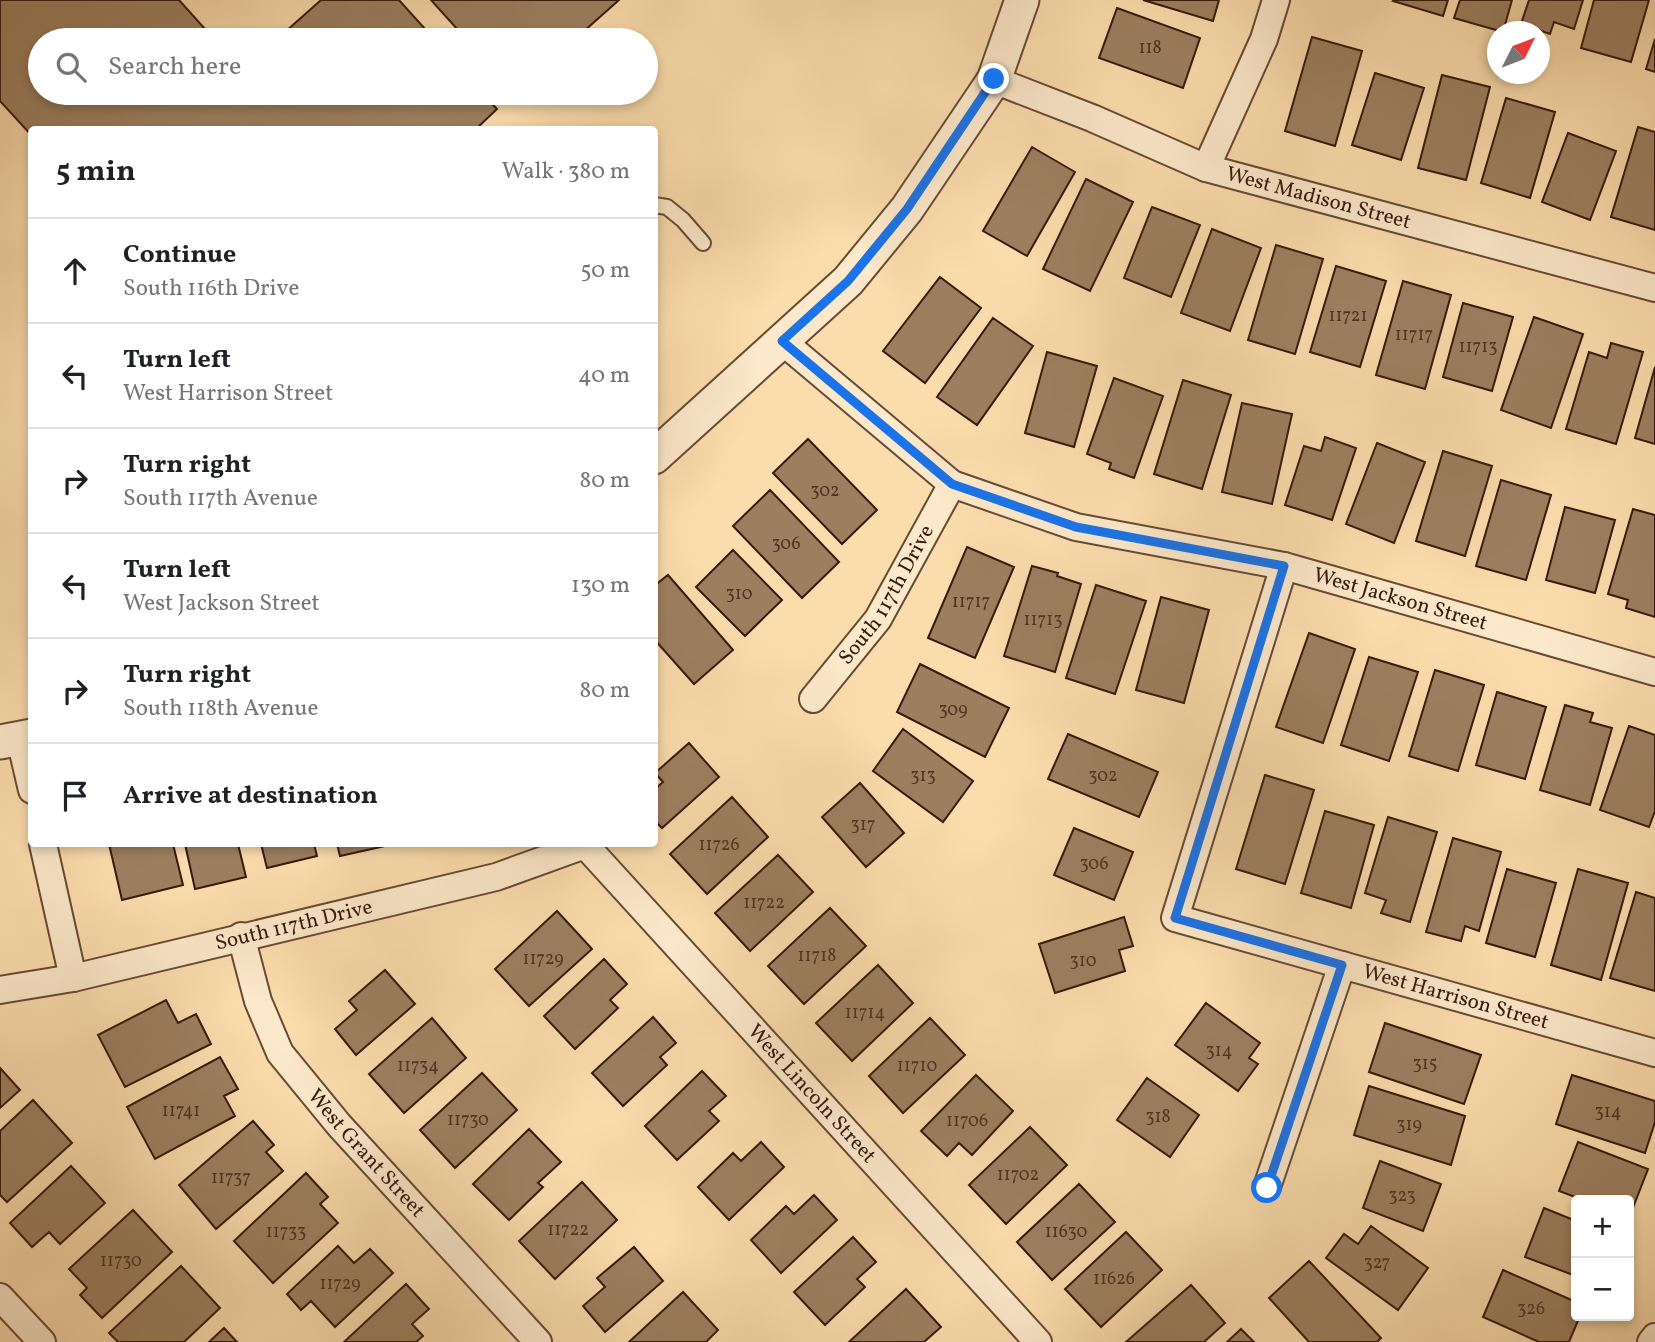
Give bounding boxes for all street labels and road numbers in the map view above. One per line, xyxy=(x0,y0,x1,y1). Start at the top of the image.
street label: West Madison Street xyxy=(1223,159,1414,237)
street label: South 117th Drive xyxy=(832,520,941,671)
street label: West Jackson Street xyxy=(1310,561,1491,638)
street label: South 117th Drive xyxy=(212,893,375,958)
street label: West Harrison Street xyxy=(1359,957,1552,1037)
street label: West Lincoln Street xyxy=(741,1018,883,1170)
street label: West Grant Street xyxy=(301,1083,432,1224)

